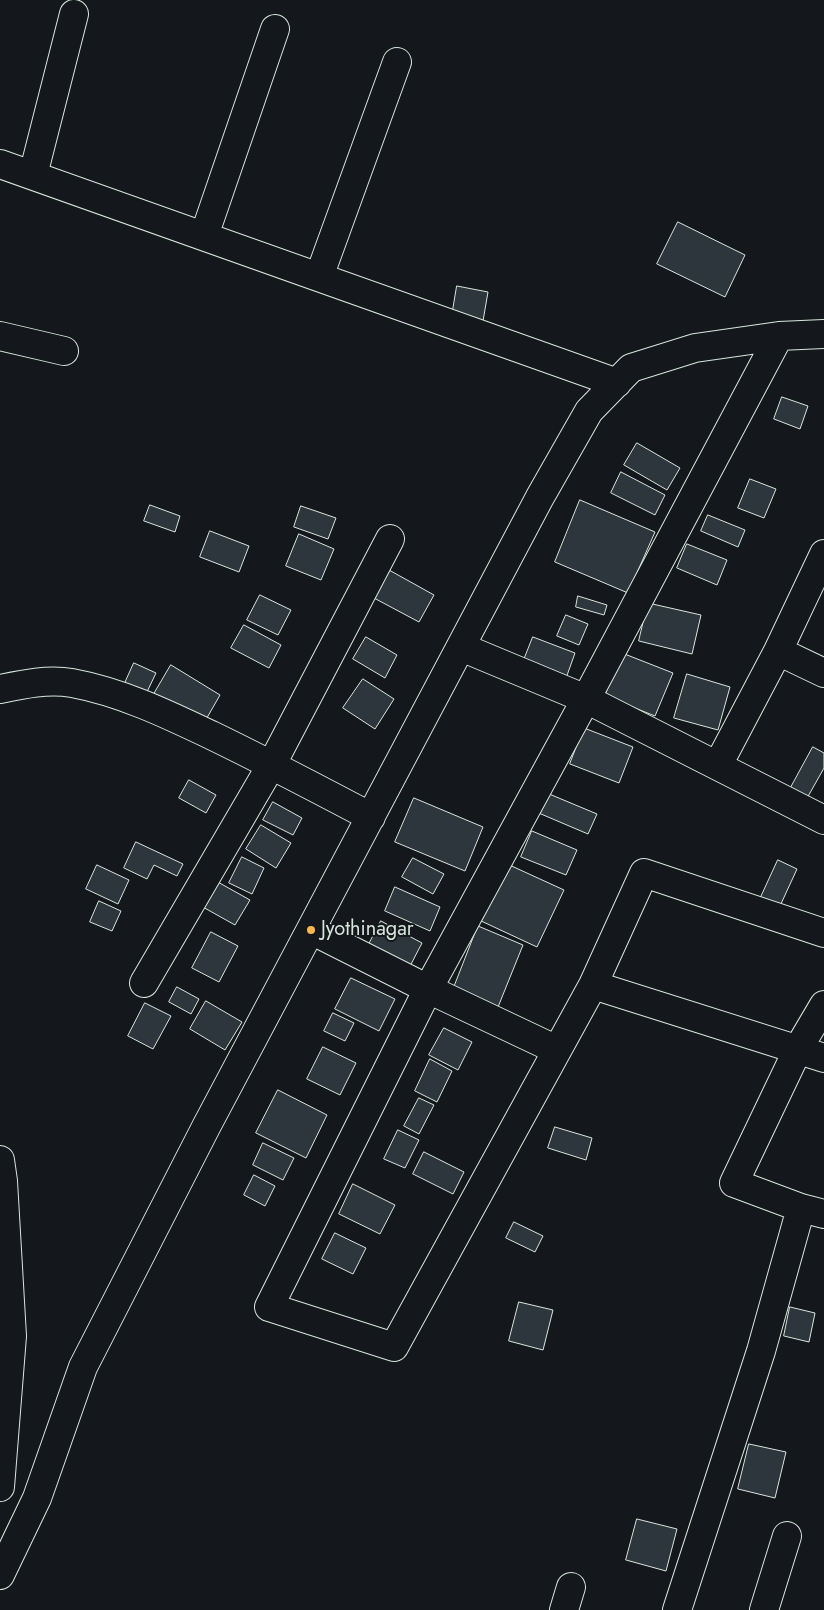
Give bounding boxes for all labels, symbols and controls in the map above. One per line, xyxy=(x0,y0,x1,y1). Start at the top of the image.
place label: Jyothinagar xyxy=(321,918,414,942)
marker: Jyothinagar xyxy=(305,924,317,936)

